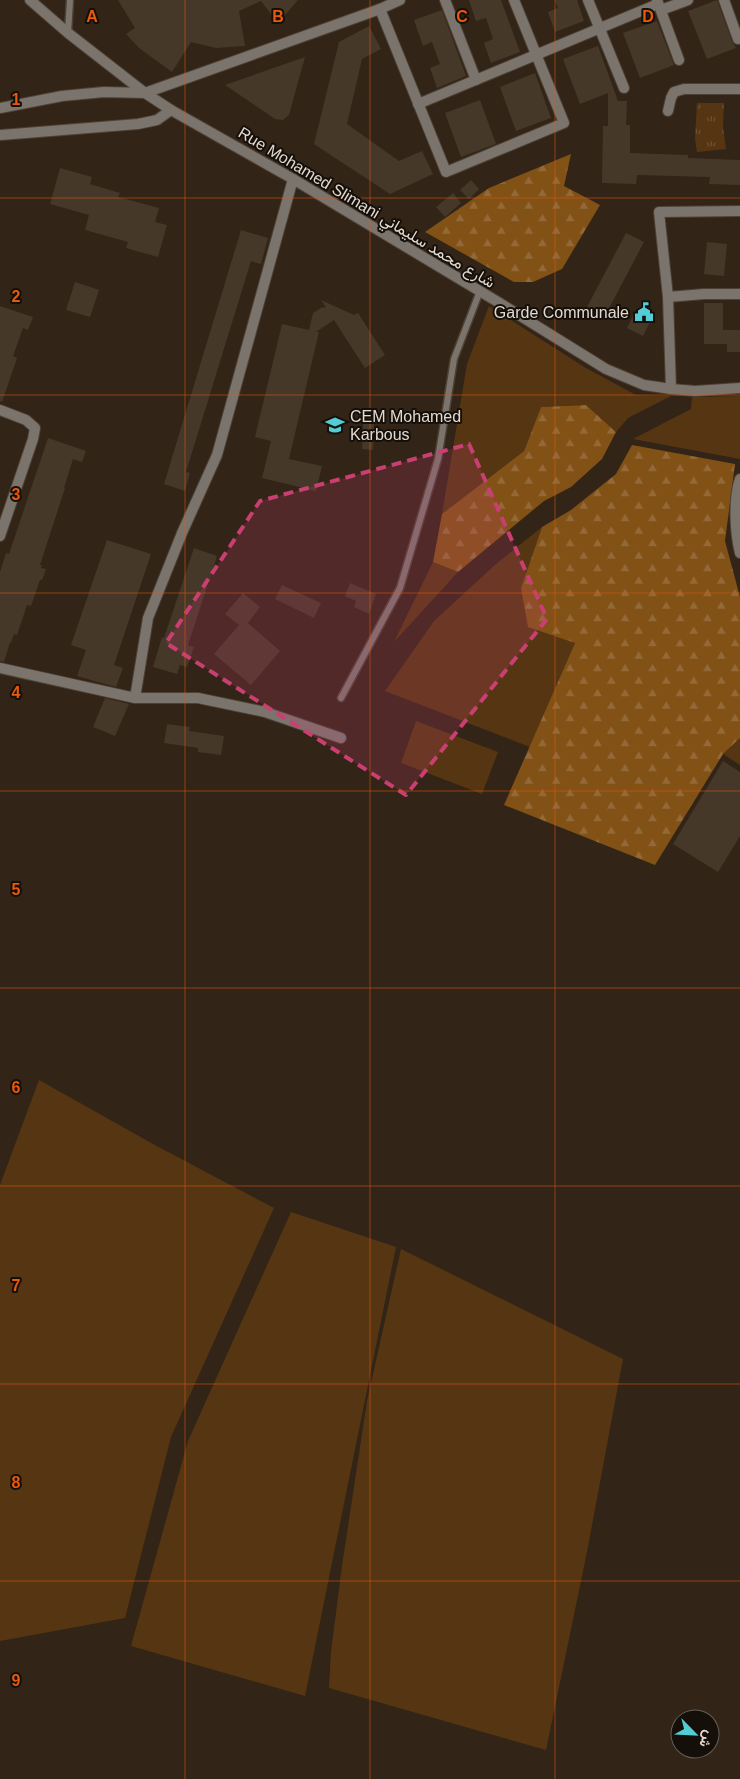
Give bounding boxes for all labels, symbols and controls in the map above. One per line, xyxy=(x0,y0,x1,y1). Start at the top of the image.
text: A xyxy=(86,8,98,25)
text: B xyxy=(272,8,284,25)
text: C xyxy=(456,8,468,25)
text: D xyxy=(642,8,654,25)
text: 1 xyxy=(12,91,21,108)
street label: Rue Mohamed Slimani شارع محمد سليماني xyxy=(233,124,498,295)
text: 2 xyxy=(12,288,21,305)
public building icon: Garde Communale xyxy=(633,301,655,323)
place label: Garde Communale xyxy=(494,304,629,321)
place label: CEM Mohamed Karbous xyxy=(350,408,461,443)
school or university icon: CEM Mohamed Karbous xyxy=(324,414,346,436)
text: 3 xyxy=(12,486,21,503)
text: 4 xyxy=(12,684,21,701)
text: 5 xyxy=(12,881,21,898)
text: 6 xyxy=(12,1079,21,1096)
text: 7 xyxy=(12,1277,21,1294)
text: 8 xyxy=(12,1474,21,1491)
text: 9 xyxy=(12,1672,21,1689)
north arrow xyxy=(670,1709,720,1759)
text: ش xyxy=(695,1728,718,1750)

